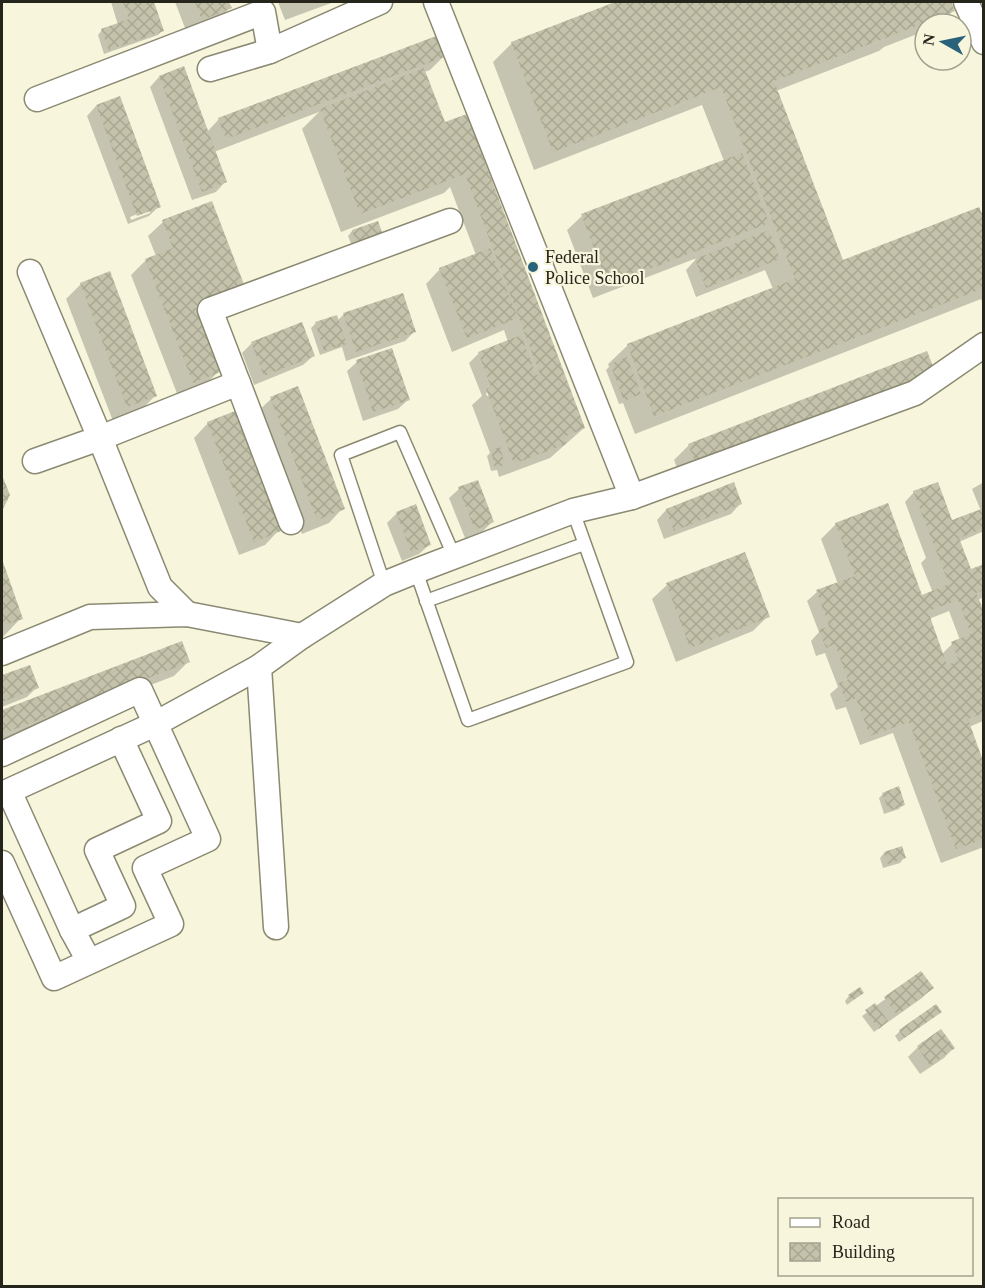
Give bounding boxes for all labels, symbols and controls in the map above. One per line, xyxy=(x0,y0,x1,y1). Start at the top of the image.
north arrow xyxy=(913,12,973,72)
text: N xyxy=(919,32,938,47)
place label: Federal Police School xyxy=(545,247,645,288)
marker: Federal Police School xyxy=(526,260,540,274)
legend xyxy=(778,1198,973,1276)
text: Road xyxy=(832,1212,870,1232)
text: Building xyxy=(832,1242,895,1262)

